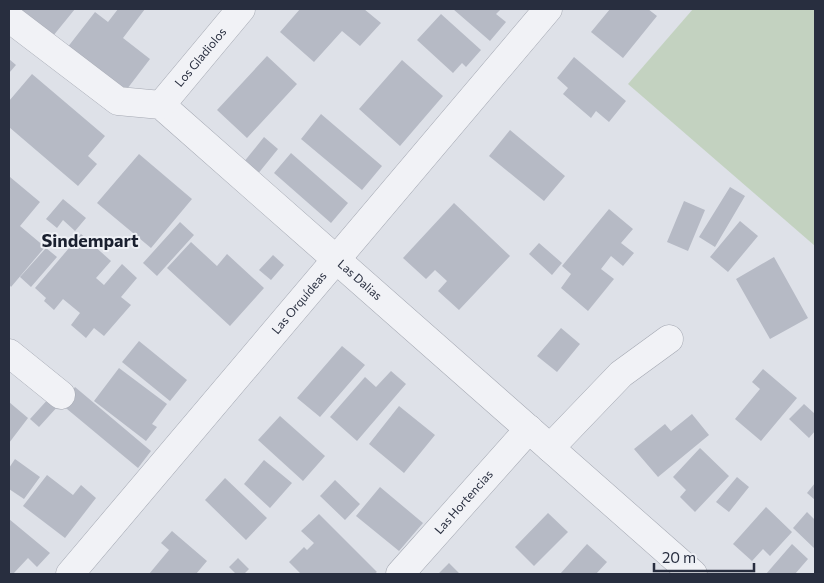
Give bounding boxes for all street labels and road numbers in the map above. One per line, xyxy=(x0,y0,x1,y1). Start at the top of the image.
street label: Los Gladiolos xyxy=(171,24,229,89)
street label: Las Dalias xyxy=(335,256,385,302)
street label: Las Orquídeas xyxy=(268,268,329,336)
street label: Las Hortencias xyxy=(431,467,495,536)

